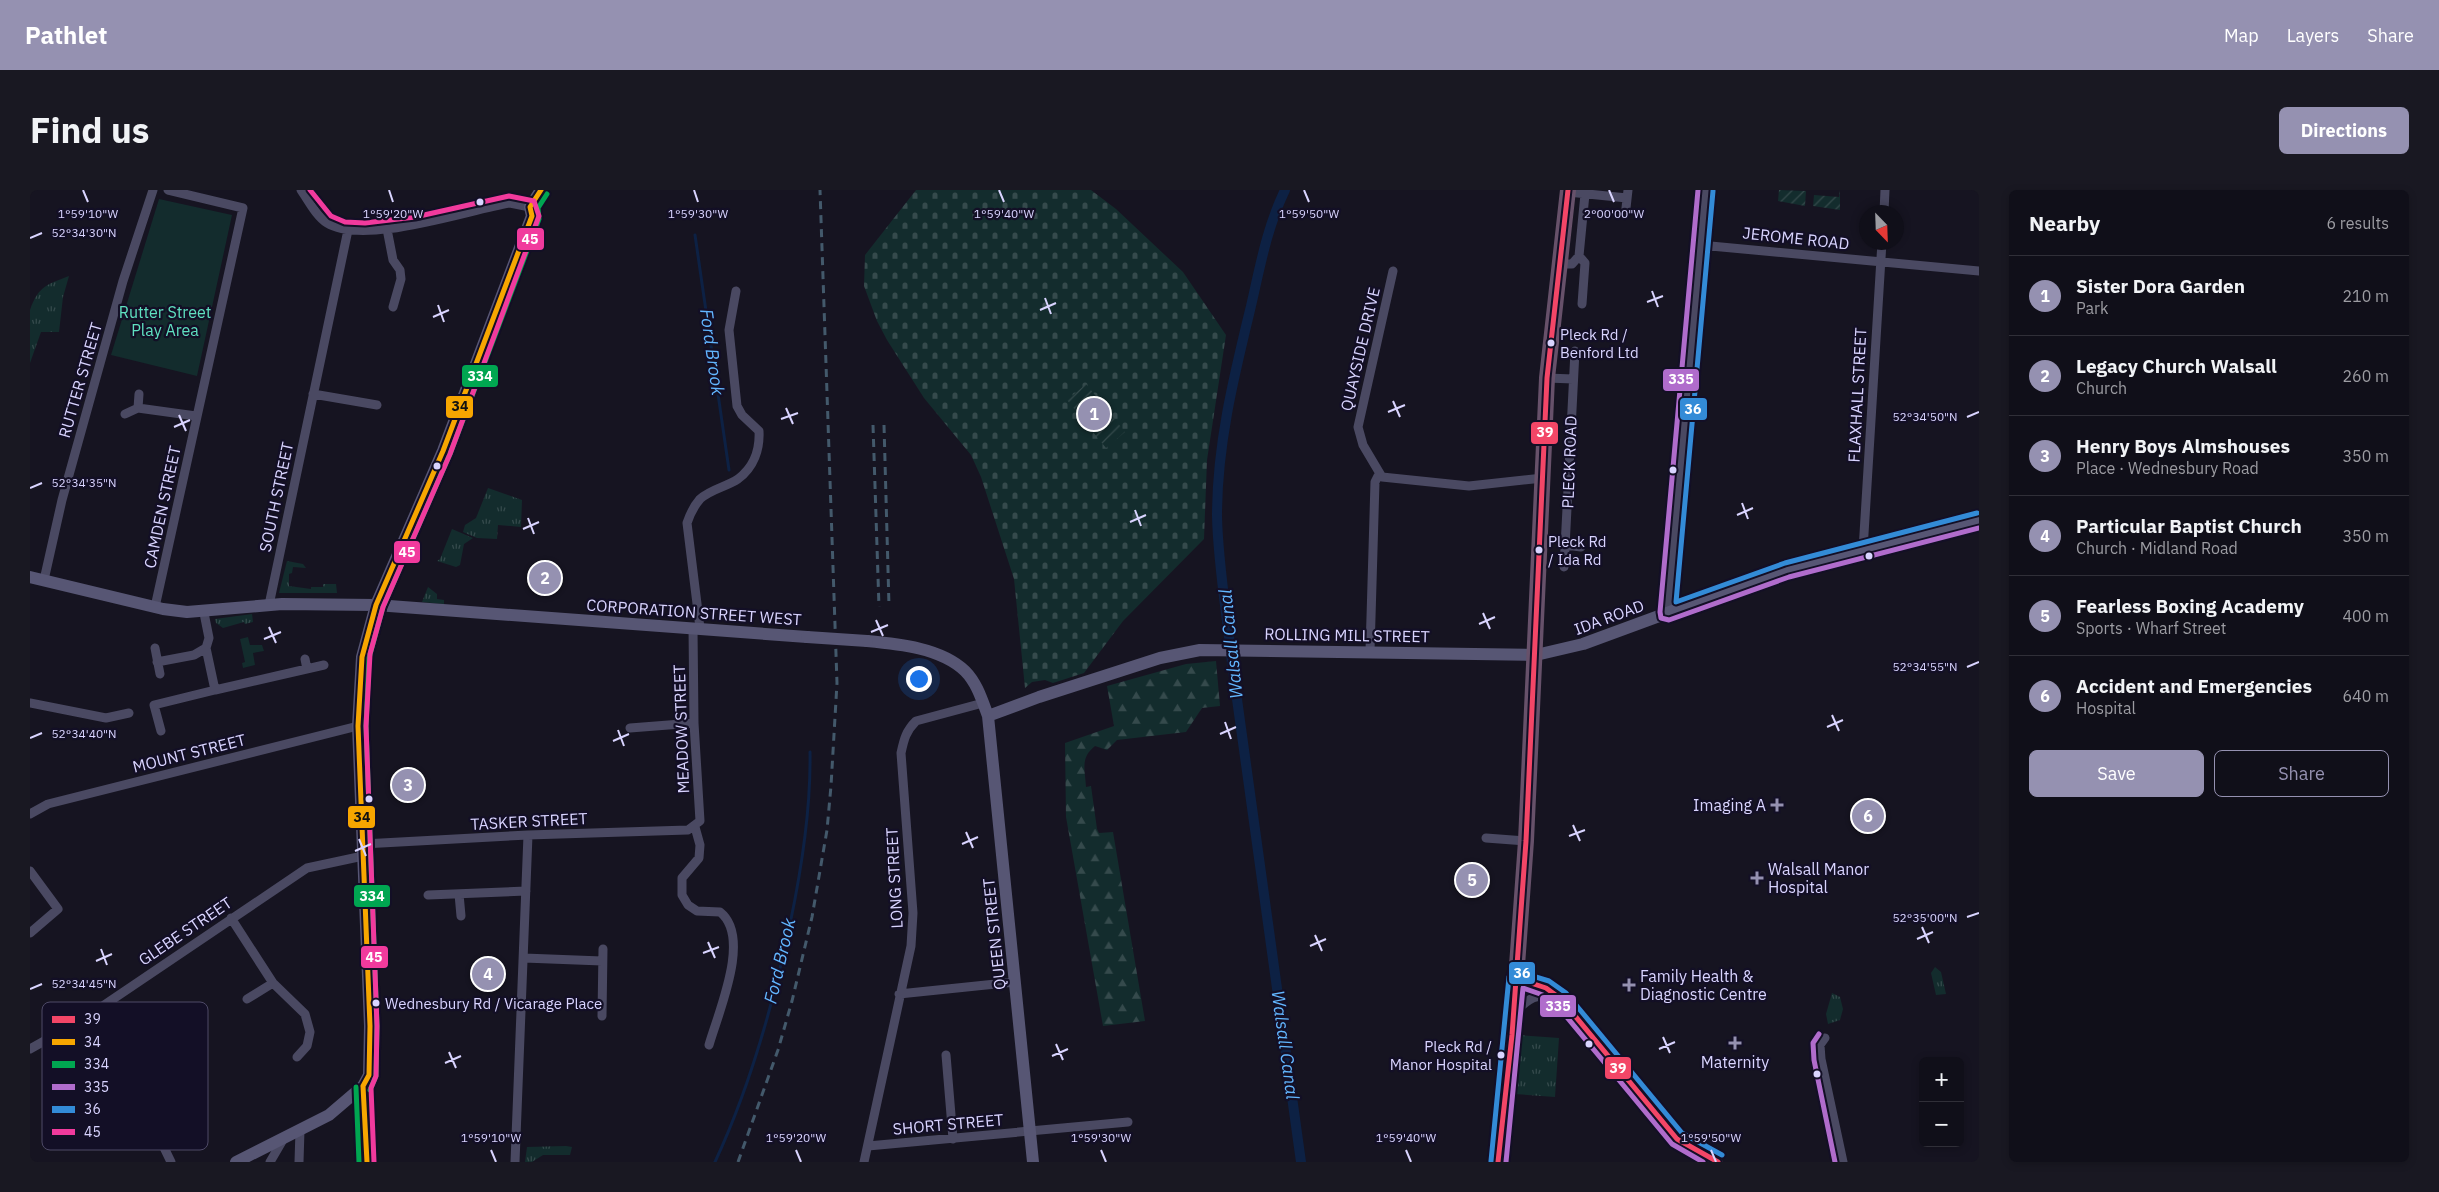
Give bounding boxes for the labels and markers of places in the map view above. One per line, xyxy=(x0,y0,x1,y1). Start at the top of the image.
unlabelled marker xyxy=(475,197,485,207)
place label: Pleck Rd / Benford Ltd xyxy=(1560,325,1639,362)
marker: Pleck Rd / Benford Ltd xyxy=(1546,338,1556,348)
pin: 1 xyxy=(1078,395,1110,433)
unlabelled marker xyxy=(432,461,442,471)
unlabelled marker xyxy=(1668,465,1678,475)
place label: Pleck Rd / Ida Rd xyxy=(1548,532,1606,569)
marker: Pleck Rd / Ida Rd xyxy=(1534,545,1544,555)
unlabelled marker xyxy=(1864,551,1874,561)
pin: 2 xyxy=(529,559,561,597)
pin: 3 xyxy=(392,766,424,804)
unlabelled marker xyxy=(364,794,374,804)
place label: Imaging A xyxy=(1693,795,1766,815)
pin: 6 xyxy=(1852,797,1884,835)
marker: Imaging A xyxy=(1770,798,1784,812)
place label: Walsall Manor Hospital xyxy=(1768,859,1869,897)
pin: 5 xyxy=(1456,861,1488,899)
marker: Walsall Manor Hospital xyxy=(1750,871,1764,885)
pin: 4 xyxy=(472,955,504,993)
place label: Family Health & Diagnostic Centre xyxy=(1640,966,1767,1004)
marker: Family Health & Diagnostic Centre xyxy=(1622,978,1636,992)
place label: Wednesbury Rd / Vicarage Place xyxy=(385,994,602,1013)
marker: Wednesbury Rd / Vicarage Place xyxy=(371,998,381,1008)
marker: Maternity xyxy=(1728,1036,1742,1050)
place label: Pleck Rd / Manor Hospital xyxy=(1390,1037,1492,1074)
unlabelled marker xyxy=(1584,1039,1594,1049)
marker: Pleck Rd / Manor Hospital xyxy=(1496,1050,1506,1060)
place label: Maternity xyxy=(1701,1052,1769,1072)
unlabelled marker xyxy=(1812,1069,1822,1079)

